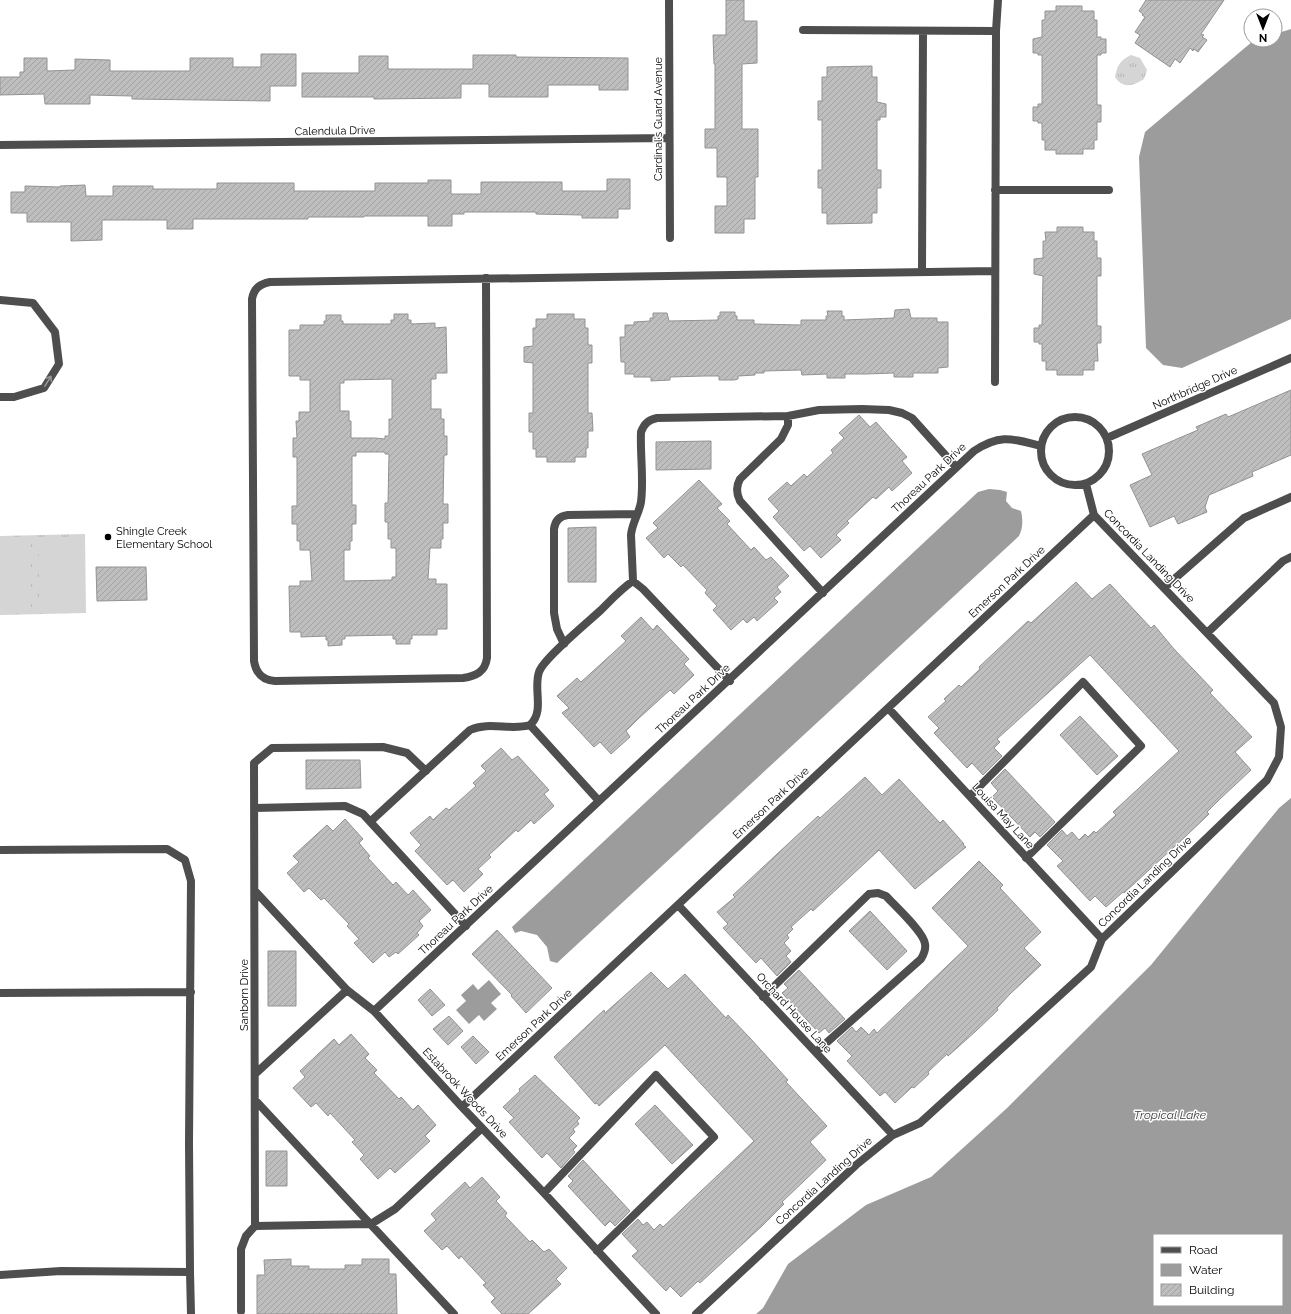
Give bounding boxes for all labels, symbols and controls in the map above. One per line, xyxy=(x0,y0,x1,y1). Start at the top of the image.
north arrow xyxy=(1243,8,1283,48)
text: N xyxy=(1259,31,1267,44)
street label: Cardinal's Guard Avenue xyxy=(652,56,665,181)
street label: Calendula Drive xyxy=(294,124,376,138)
street label: Northbridge Drive xyxy=(1151,363,1240,412)
one-way arrow xyxy=(44,376,52,387)
street label: Thoreau Park Drive xyxy=(889,440,969,516)
street label: Concordia Landing Drive xyxy=(1101,506,1198,606)
place label: Shingle Creek Elementary School xyxy=(116,525,212,551)
marker: Shingle Creek Elementary School xyxy=(103,532,113,542)
street label: Emerson Park Drive xyxy=(966,543,1048,621)
street label: Thoreau Park Drive xyxy=(653,661,733,737)
street label: Emerson Park Drive xyxy=(730,764,812,842)
street label: Louisa May Lane xyxy=(969,780,1037,852)
street label: Concordia Landing Drive xyxy=(1095,833,1195,930)
street label: Thoreau Park Drive xyxy=(416,882,496,958)
street label: Sanborn Drive xyxy=(238,959,251,1031)
street label: Orchard House Lane xyxy=(754,970,835,1056)
street label: Emerson Park Drive xyxy=(493,986,575,1064)
street label: Estabrook Woods Drive xyxy=(420,1045,511,1141)
water label: Tropical Lake xyxy=(1134,1108,1207,1122)
street label: Concordia Landing Drive xyxy=(773,1134,875,1228)
legend xyxy=(1153,1234,1283,1306)
text: Road xyxy=(1189,1243,1218,1257)
text: Water xyxy=(1189,1263,1223,1277)
text: Building xyxy=(1189,1283,1235,1297)

